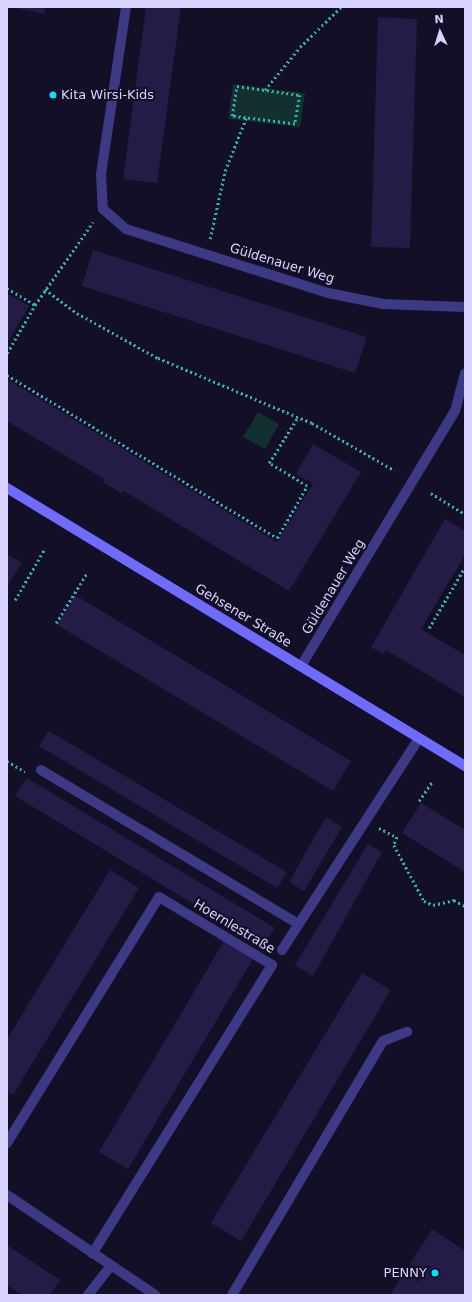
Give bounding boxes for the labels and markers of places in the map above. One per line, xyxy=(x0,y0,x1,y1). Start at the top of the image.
place label: Kita Wirsi-Kids xyxy=(61,87,154,103)
marker: Kita Wirsi-Kids xyxy=(48,90,58,100)
place label: PENNY xyxy=(384,1265,427,1281)
marker: PENNY xyxy=(430,1268,440,1278)

